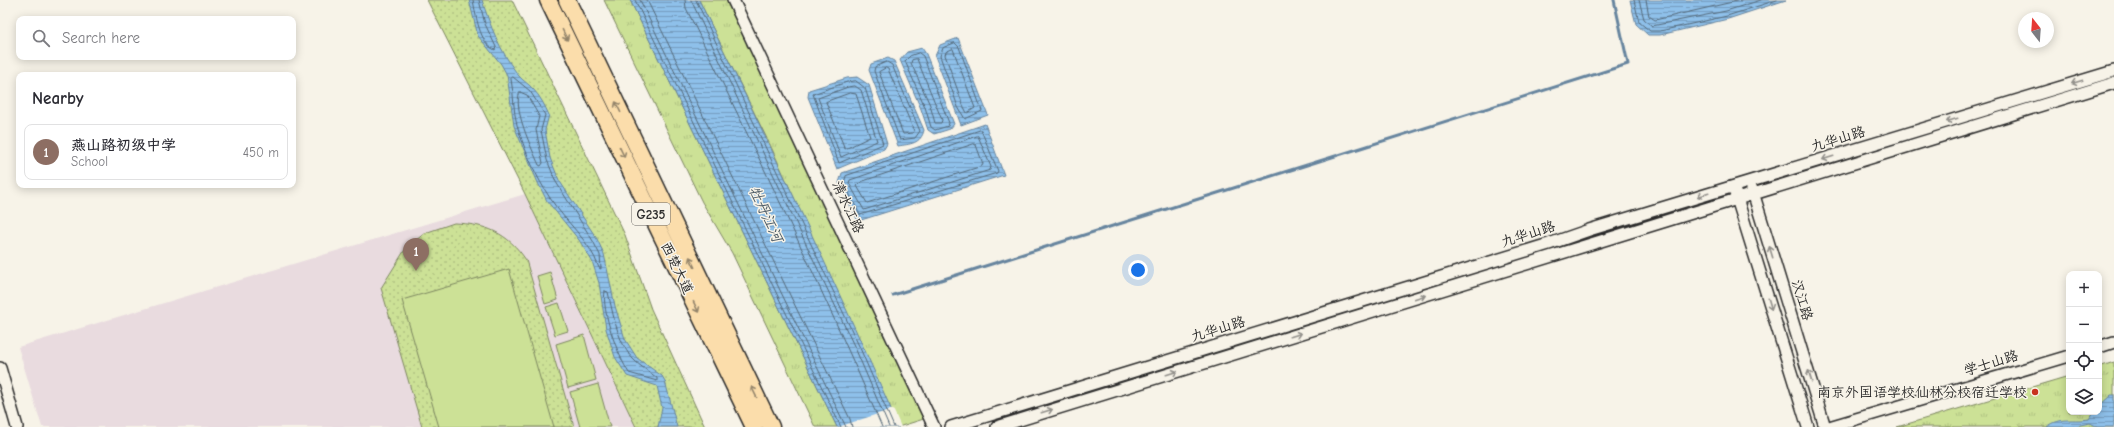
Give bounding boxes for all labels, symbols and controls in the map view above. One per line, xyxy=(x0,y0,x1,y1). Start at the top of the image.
north arrow xyxy=(2018,12,2054,48)
search box xyxy=(16,16,296,60)
icon: search xyxy=(30,27,52,49)
text: Search here xyxy=(62,29,140,47)
one-way arrow xyxy=(562,29,569,41)
one-way arrow xyxy=(2070,79,2083,86)
text: Nearby xyxy=(32,89,83,108)
one-way arrow xyxy=(614,101,621,113)
one-way arrow xyxy=(1946,117,1959,124)
street label: 九华山路 xyxy=(1809,123,1867,155)
text: 燕山路初级中学 xyxy=(71,136,176,154)
text: 1 xyxy=(43,145,49,160)
text: 450 m xyxy=(243,145,279,160)
one-way arrow xyxy=(619,146,626,158)
text: School xyxy=(71,154,108,169)
one-way arrow xyxy=(1822,155,1835,162)
street label: 清水江路 xyxy=(828,178,868,236)
water label: 牡丹江河 xyxy=(745,183,788,248)
one-way arrow xyxy=(1697,192,1710,199)
road number: G235 xyxy=(632,203,670,225)
street label: 九华山路 xyxy=(1499,217,1557,251)
pin: 1 xyxy=(403,238,429,271)
street label: 西楚大道 xyxy=(657,239,697,297)
one-way arrow xyxy=(1767,246,1774,259)
one-way arrow xyxy=(688,256,695,268)
your location xyxy=(1128,260,1148,280)
map controls xyxy=(2066,271,2102,415)
button: + xyxy=(2066,271,2102,307)
street label: 汉江路 xyxy=(1788,277,1816,323)
one-way arrow xyxy=(1413,293,1426,300)
one-way arrow xyxy=(1767,297,1774,310)
one-way arrow xyxy=(693,301,701,313)
button: − xyxy=(2066,307,2102,343)
street label: 九华山路 xyxy=(1189,313,1247,345)
one-way arrow xyxy=(1289,331,1302,338)
button: locate xyxy=(2066,343,2102,379)
street label: 学士山路 xyxy=(1962,347,2020,379)
one-way arrow xyxy=(1165,369,1178,376)
one-way arrow xyxy=(1806,370,1813,383)
button: layers xyxy=(2066,379,2102,415)
place label: 南京外国语学校仙林分校宿迁学校 xyxy=(1817,384,2027,401)
one-way arrow xyxy=(750,386,757,398)
marker: 南京外国语学校仙林分校宿迁学校 xyxy=(2030,387,2040,397)
one-way arrow xyxy=(1041,407,1054,414)

